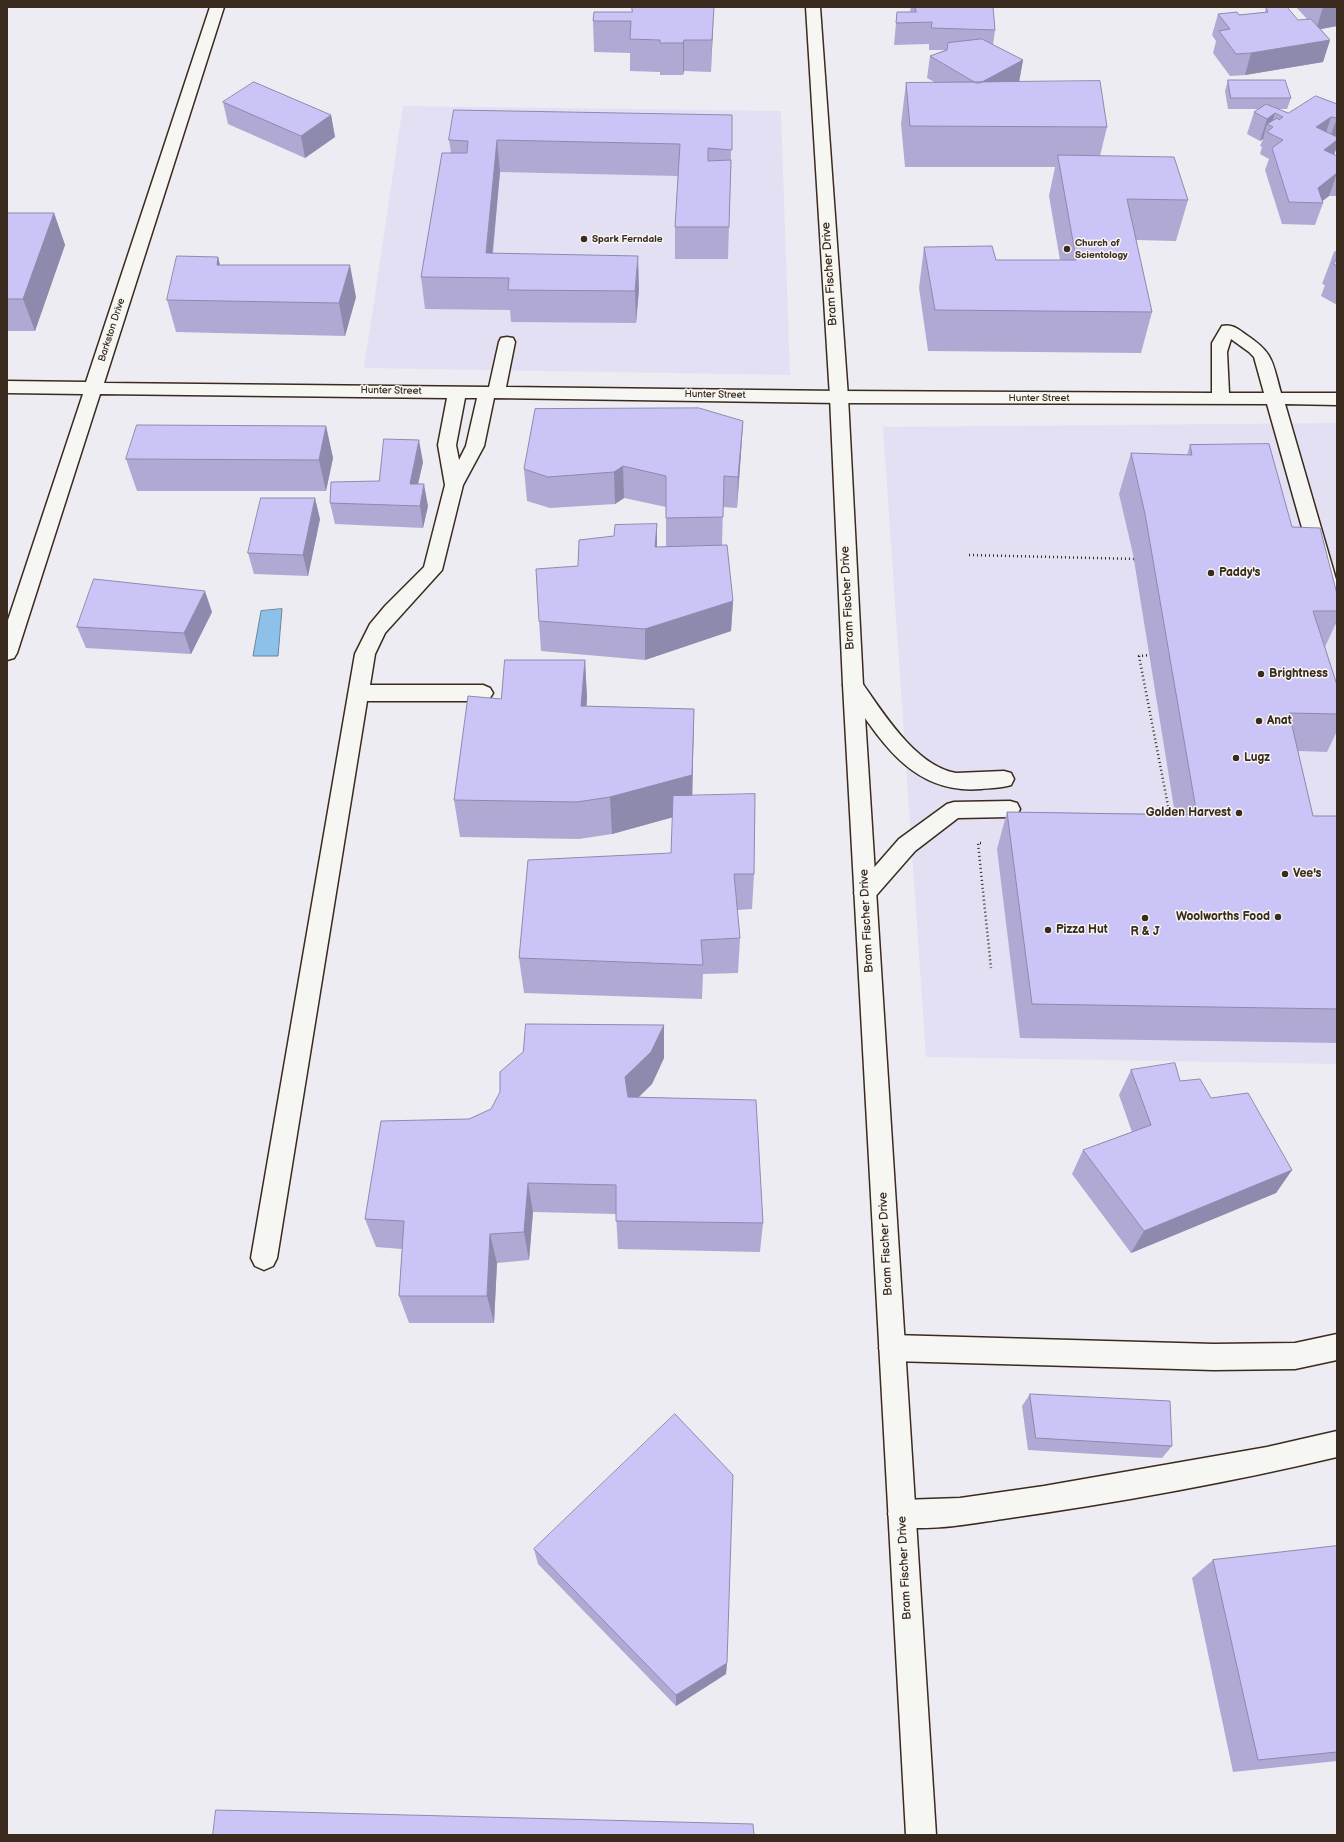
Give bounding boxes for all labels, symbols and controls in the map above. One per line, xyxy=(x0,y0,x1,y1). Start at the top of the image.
street label: Bram Fischer Drive xyxy=(819,222,841,326)
place label: Spark Ferndale xyxy=(592,233,662,245)
marker: Spark Ferndale xyxy=(579,234,589,244)
place label: Church of Scientology xyxy=(1075,237,1128,260)
marker: Church of Scientology xyxy=(1062,244,1072,254)
street label: Barkston Drive xyxy=(96,297,128,363)
street label: Hunter Street xyxy=(360,384,422,398)
street label: Hunter Street xyxy=(684,388,746,402)
street label: Hunter Street xyxy=(1009,392,1069,404)
street label: Bram Fischer Drive xyxy=(838,546,858,650)
place label: Paddy's xyxy=(1219,566,1260,580)
marker: Paddy's xyxy=(1206,568,1216,578)
place label: Brightness xyxy=(1269,667,1328,681)
marker: Brightness xyxy=(1256,669,1266,679)
place label: Anat xyxy=(1267,714,1292,728)
marker: Anat xyxy=(1254,716,1264,726)
place label: Lugz xyxy=(1244,751,1270,765)
marker: Lugz xyxy=(1231,753,1241,763)
place label: Golden Harvest xyxy=(1146,806,1231,820)
marker: Golden Harvest xyxy=(1234,808,1244,818)
place label: Vee's xyxy=(1293,867,1321,881)
street label: Bram Fischer Drive xyxy=(857,869,877,973)
marker: Vee's xyxy=(1280,869,1290,879)
place label: Woolworths Food xyxy=(1176,910,1270,924)
marker: Woolworths Food xyxy=(1273,912,1283,922)
marker: R & J xyxy=(1140,913,1150,923)
place label: Pizza Hut xyxy=(1056,923,1108,937)
marker: Pizza Hut xyxy=(1043,925,1053,935)
place label: R & J xyxy=(1130,925,1160,939)
street label: Bram Fischer Drive xyxy=(876,1192,896,1296)
street label: Bram Fischer Drive xyxy=(895,1516,915,1620)

